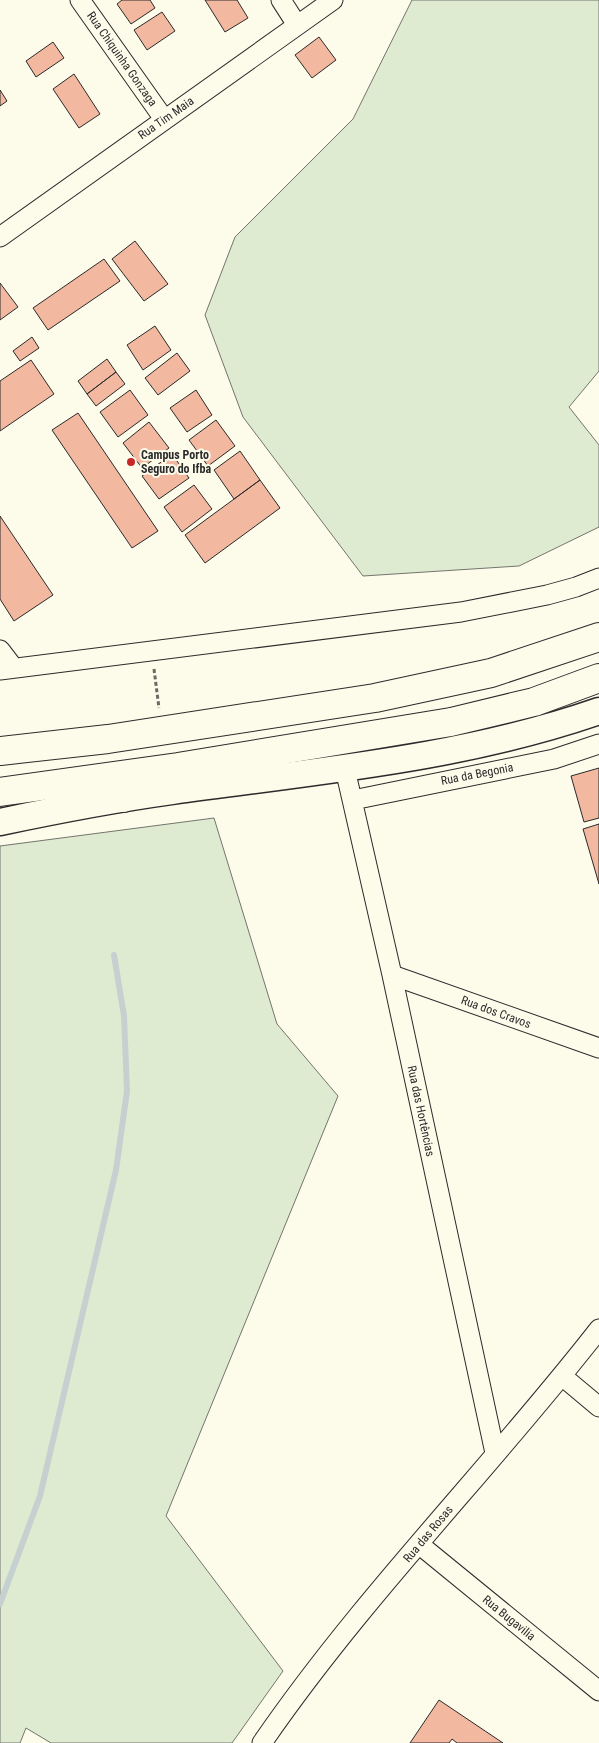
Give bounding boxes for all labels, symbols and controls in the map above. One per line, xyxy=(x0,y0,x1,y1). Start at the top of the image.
street label: Rua Chiquinha Gonzaga xyxy=(84,9,160,109)
street label: Rua Tim Maia xyxy=(136,94,197,142)
place label: Campus Porto Seguro do Ifba xyxy=(141,448,211,476)
marker: Campus Porto Seguro do Ifba xyxy=(125,456,137,468)
street label: Rua da Begonia xyxy=(440,760,515,788)
street label: Rua dos Cravos xyxy=(459,993,533,1031)
street label: Rua das Hortências xyxy=(405,1064,437,1158)
street label: Rua das Rosas xyxy=(400,1503,456,1565)
street label: Rua Bugavilia xyxy=(480,1593,538,1644)

